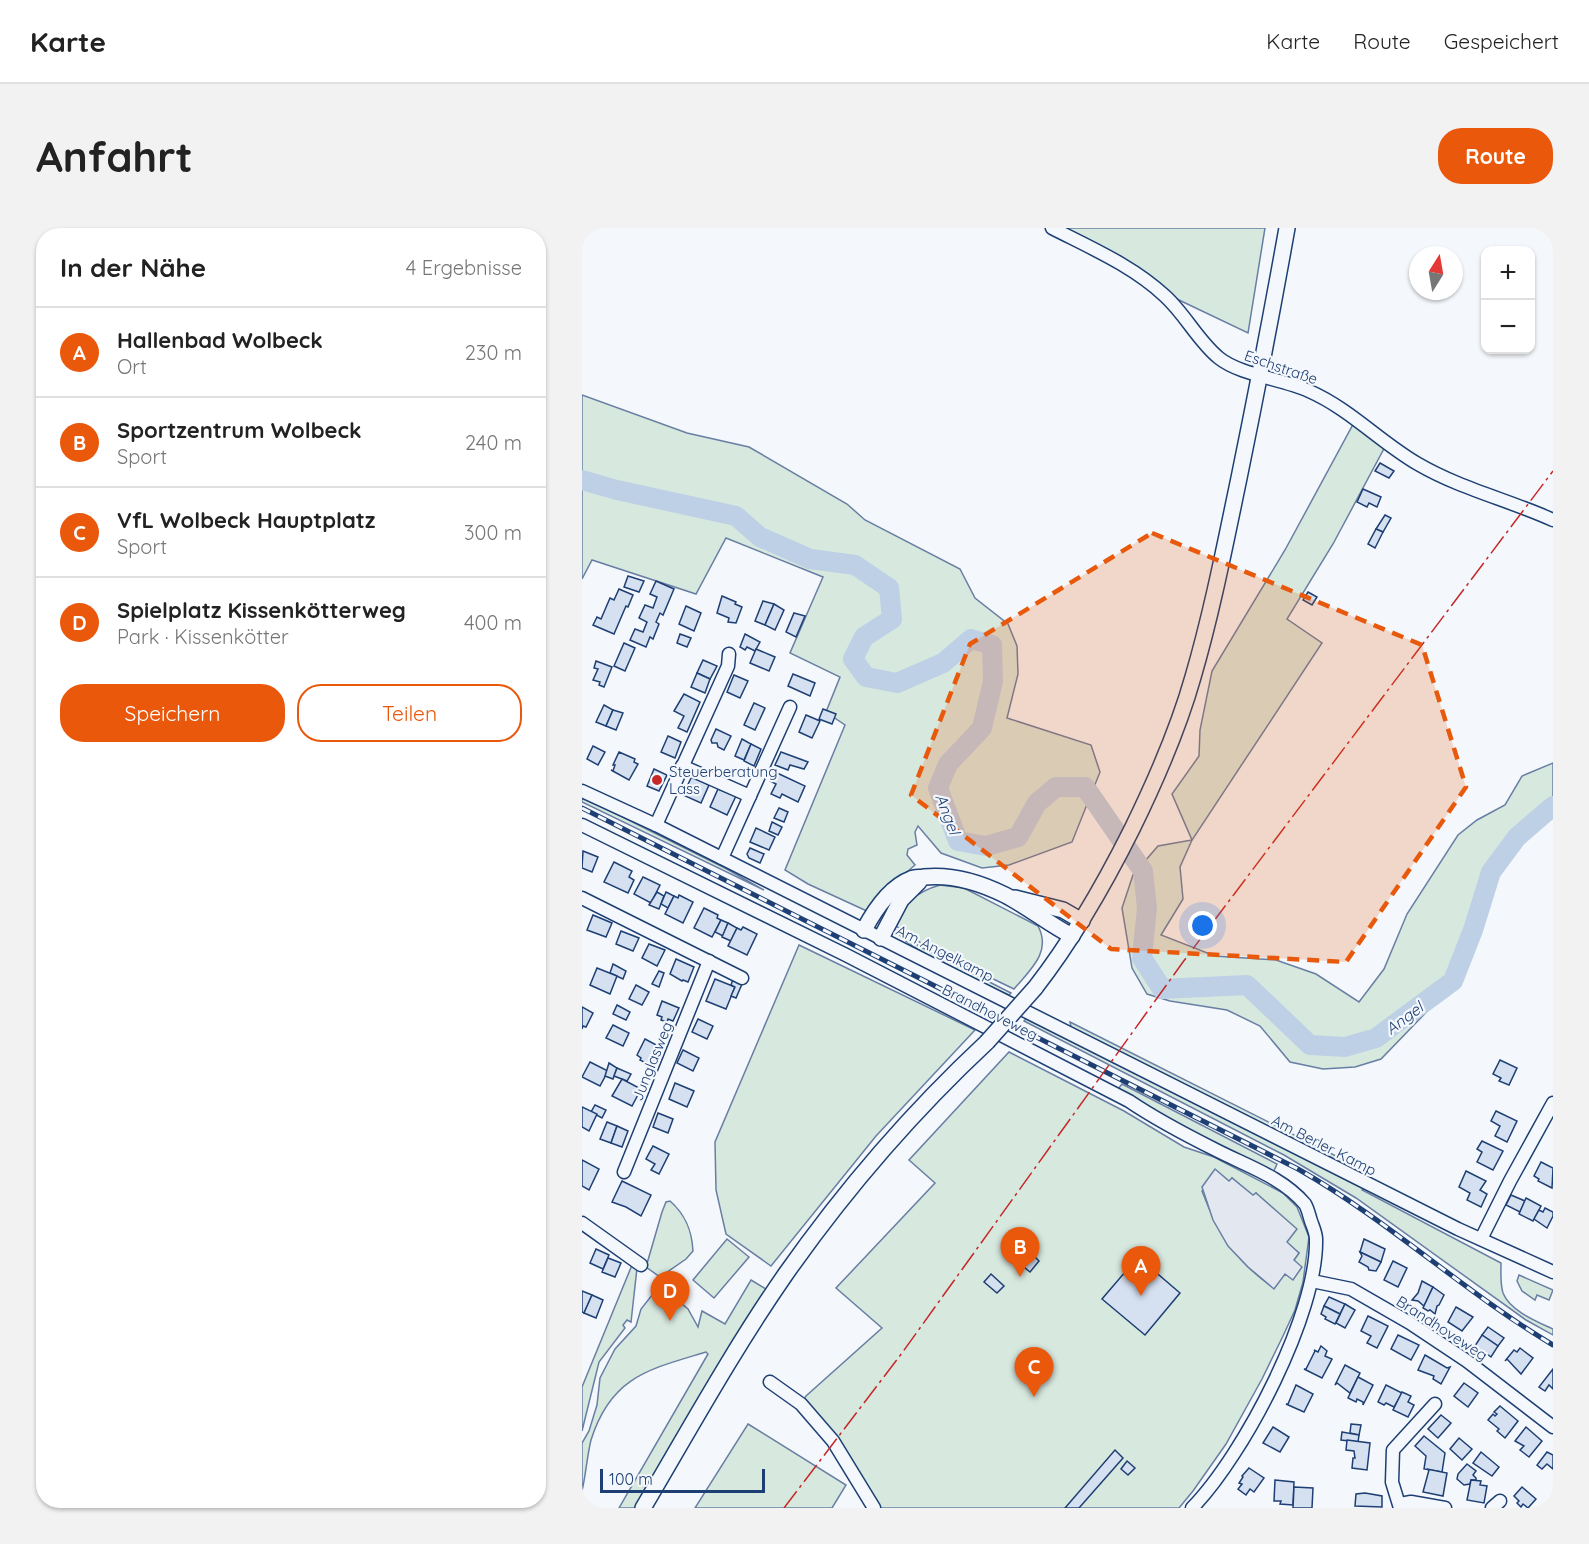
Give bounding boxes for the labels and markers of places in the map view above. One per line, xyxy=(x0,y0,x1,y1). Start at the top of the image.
place label: Steuerberatung Lass xyxy=(669,762,778,798)
marker: Steuerberatung Lass xyxy=(650,773,664,787)
pin: B xyxy=(1000,1228,1040,1277)
pin: A xyxy=(1122,1246,1160,1296)
pin: D xyxy=(650,1272,689,1321)
pin: C xyxy=(1014,1348,1054,1397)

